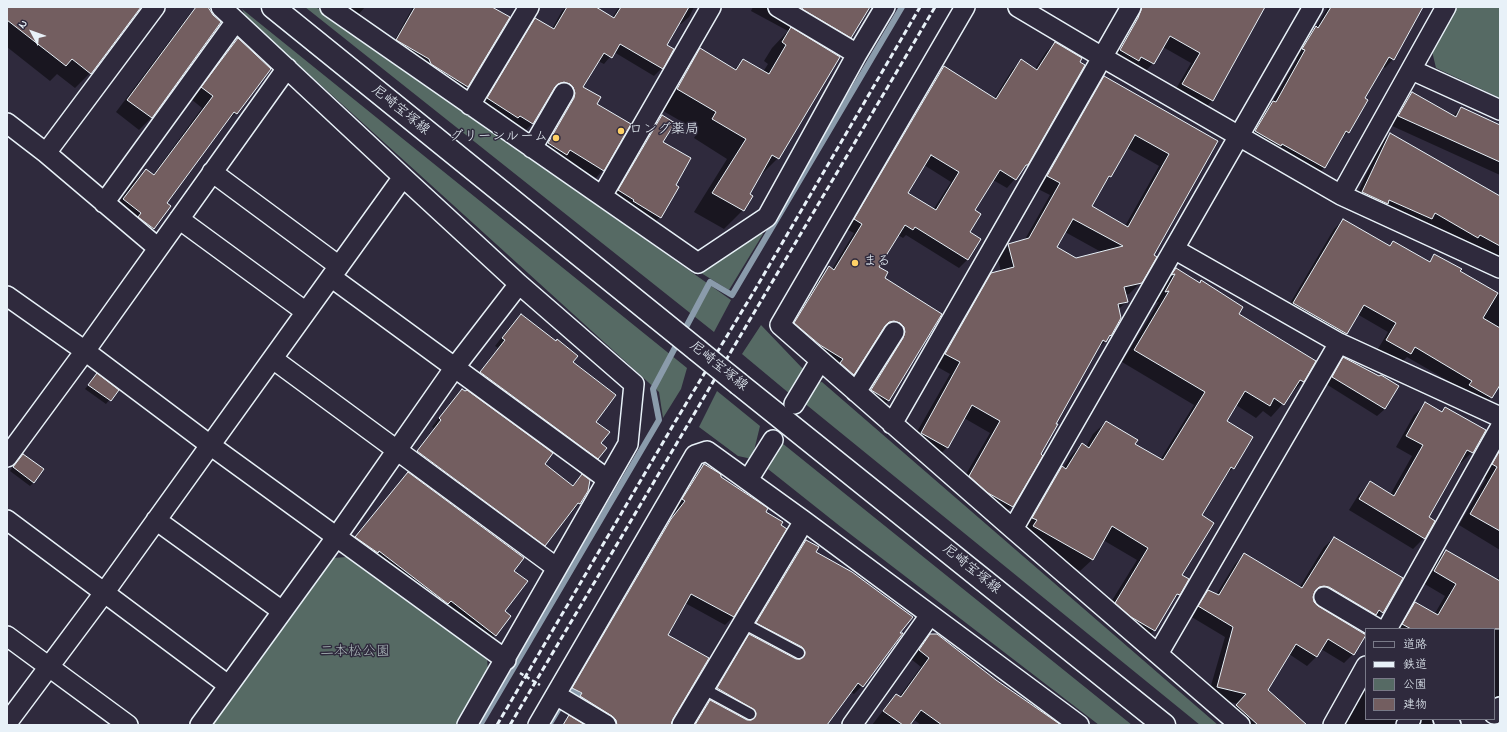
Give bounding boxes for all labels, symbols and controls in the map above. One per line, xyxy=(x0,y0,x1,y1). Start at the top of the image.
north arrow xyxy=(12,12,52,52)
text: N xyxy=(14,16,31,32)
street label: 尼崎宝塚線 xyxy=(368,82,432,140)
place label: ロング薬局 xyxy=(629,123,699,139)
marker: ロング薬局 xyxy=(616,126,626,136)
place label: グリーンルーム xyxy=(449,130,548,146)
marker: グリーンルーム xyxy=(551,133,561,143)
place label: まる xyxy=(863,255,891,271)
marker: まる xyxy=(850,258,860,268)
street label: 尼崎宝塚線 xyxy=(686,338,750,396)
street label: 尼崎宝塚線 xyxy=(939,541,1003,599)
legend xyxy=(1365,628,1495,720)
text: 道路 xyxy=(1403,636,1427,654)
park label: 二本松公園 xyxy=(320,645,390,661)
text: 鉄道 xyxy=(1403,656,1427,674)
text: 公園 xyxy=(1403,676,1427,694)
text: 建物 xyxy=(1403,696,1427,714)

